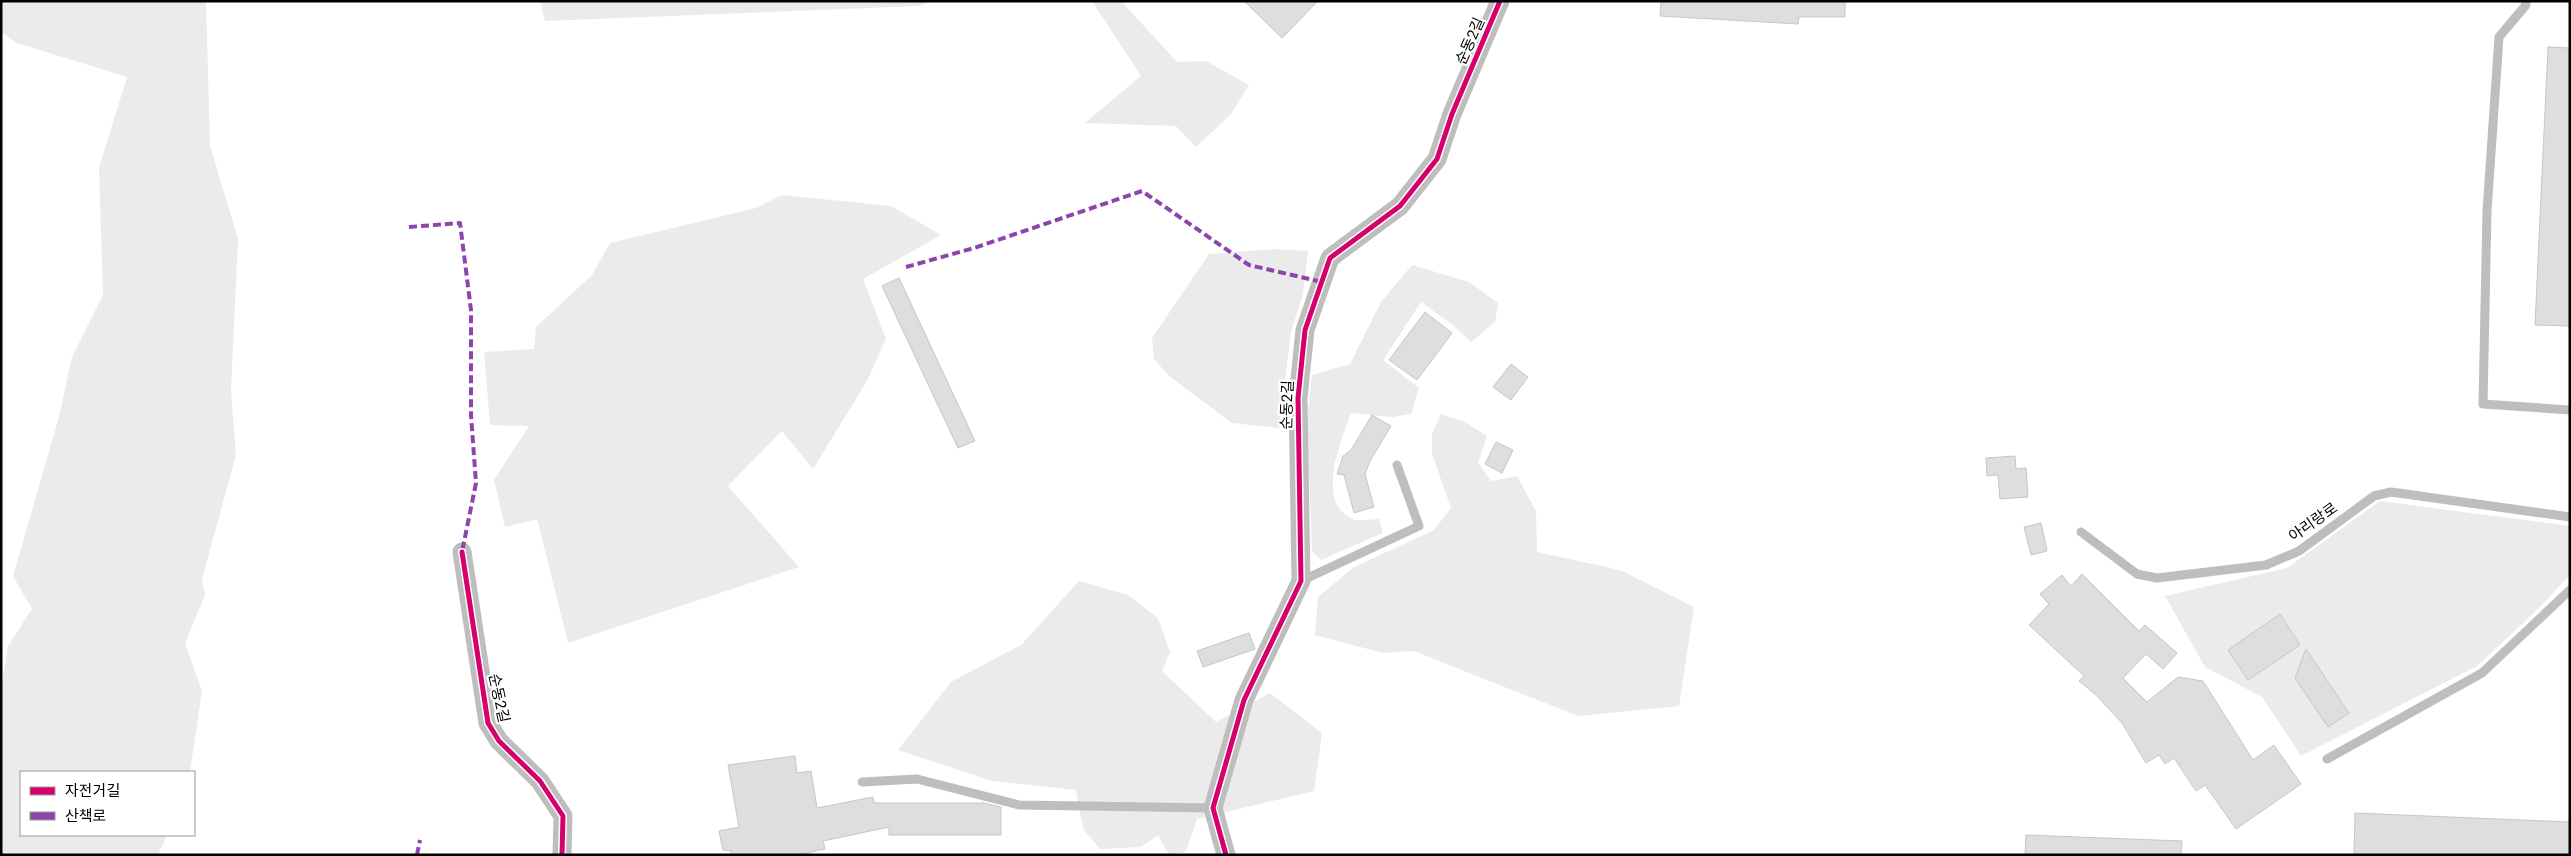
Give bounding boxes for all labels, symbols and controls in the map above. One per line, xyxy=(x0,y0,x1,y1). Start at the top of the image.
street label: 순동2길 xyxy=(1452,15,1488,67)
street label: 순동2길 xyxy=(1277,380,1297,430)
street label: 아리랑로 xyxy=(2285,499,2341,545)
street label: 순동2길 xyxy=(485,672,513,724)
legend xyxy=(20,771,195,836)
text: 자전거길 xyxy=(65,782,120,800)
text: 산책로 xyxy=(65,807,106,825)

